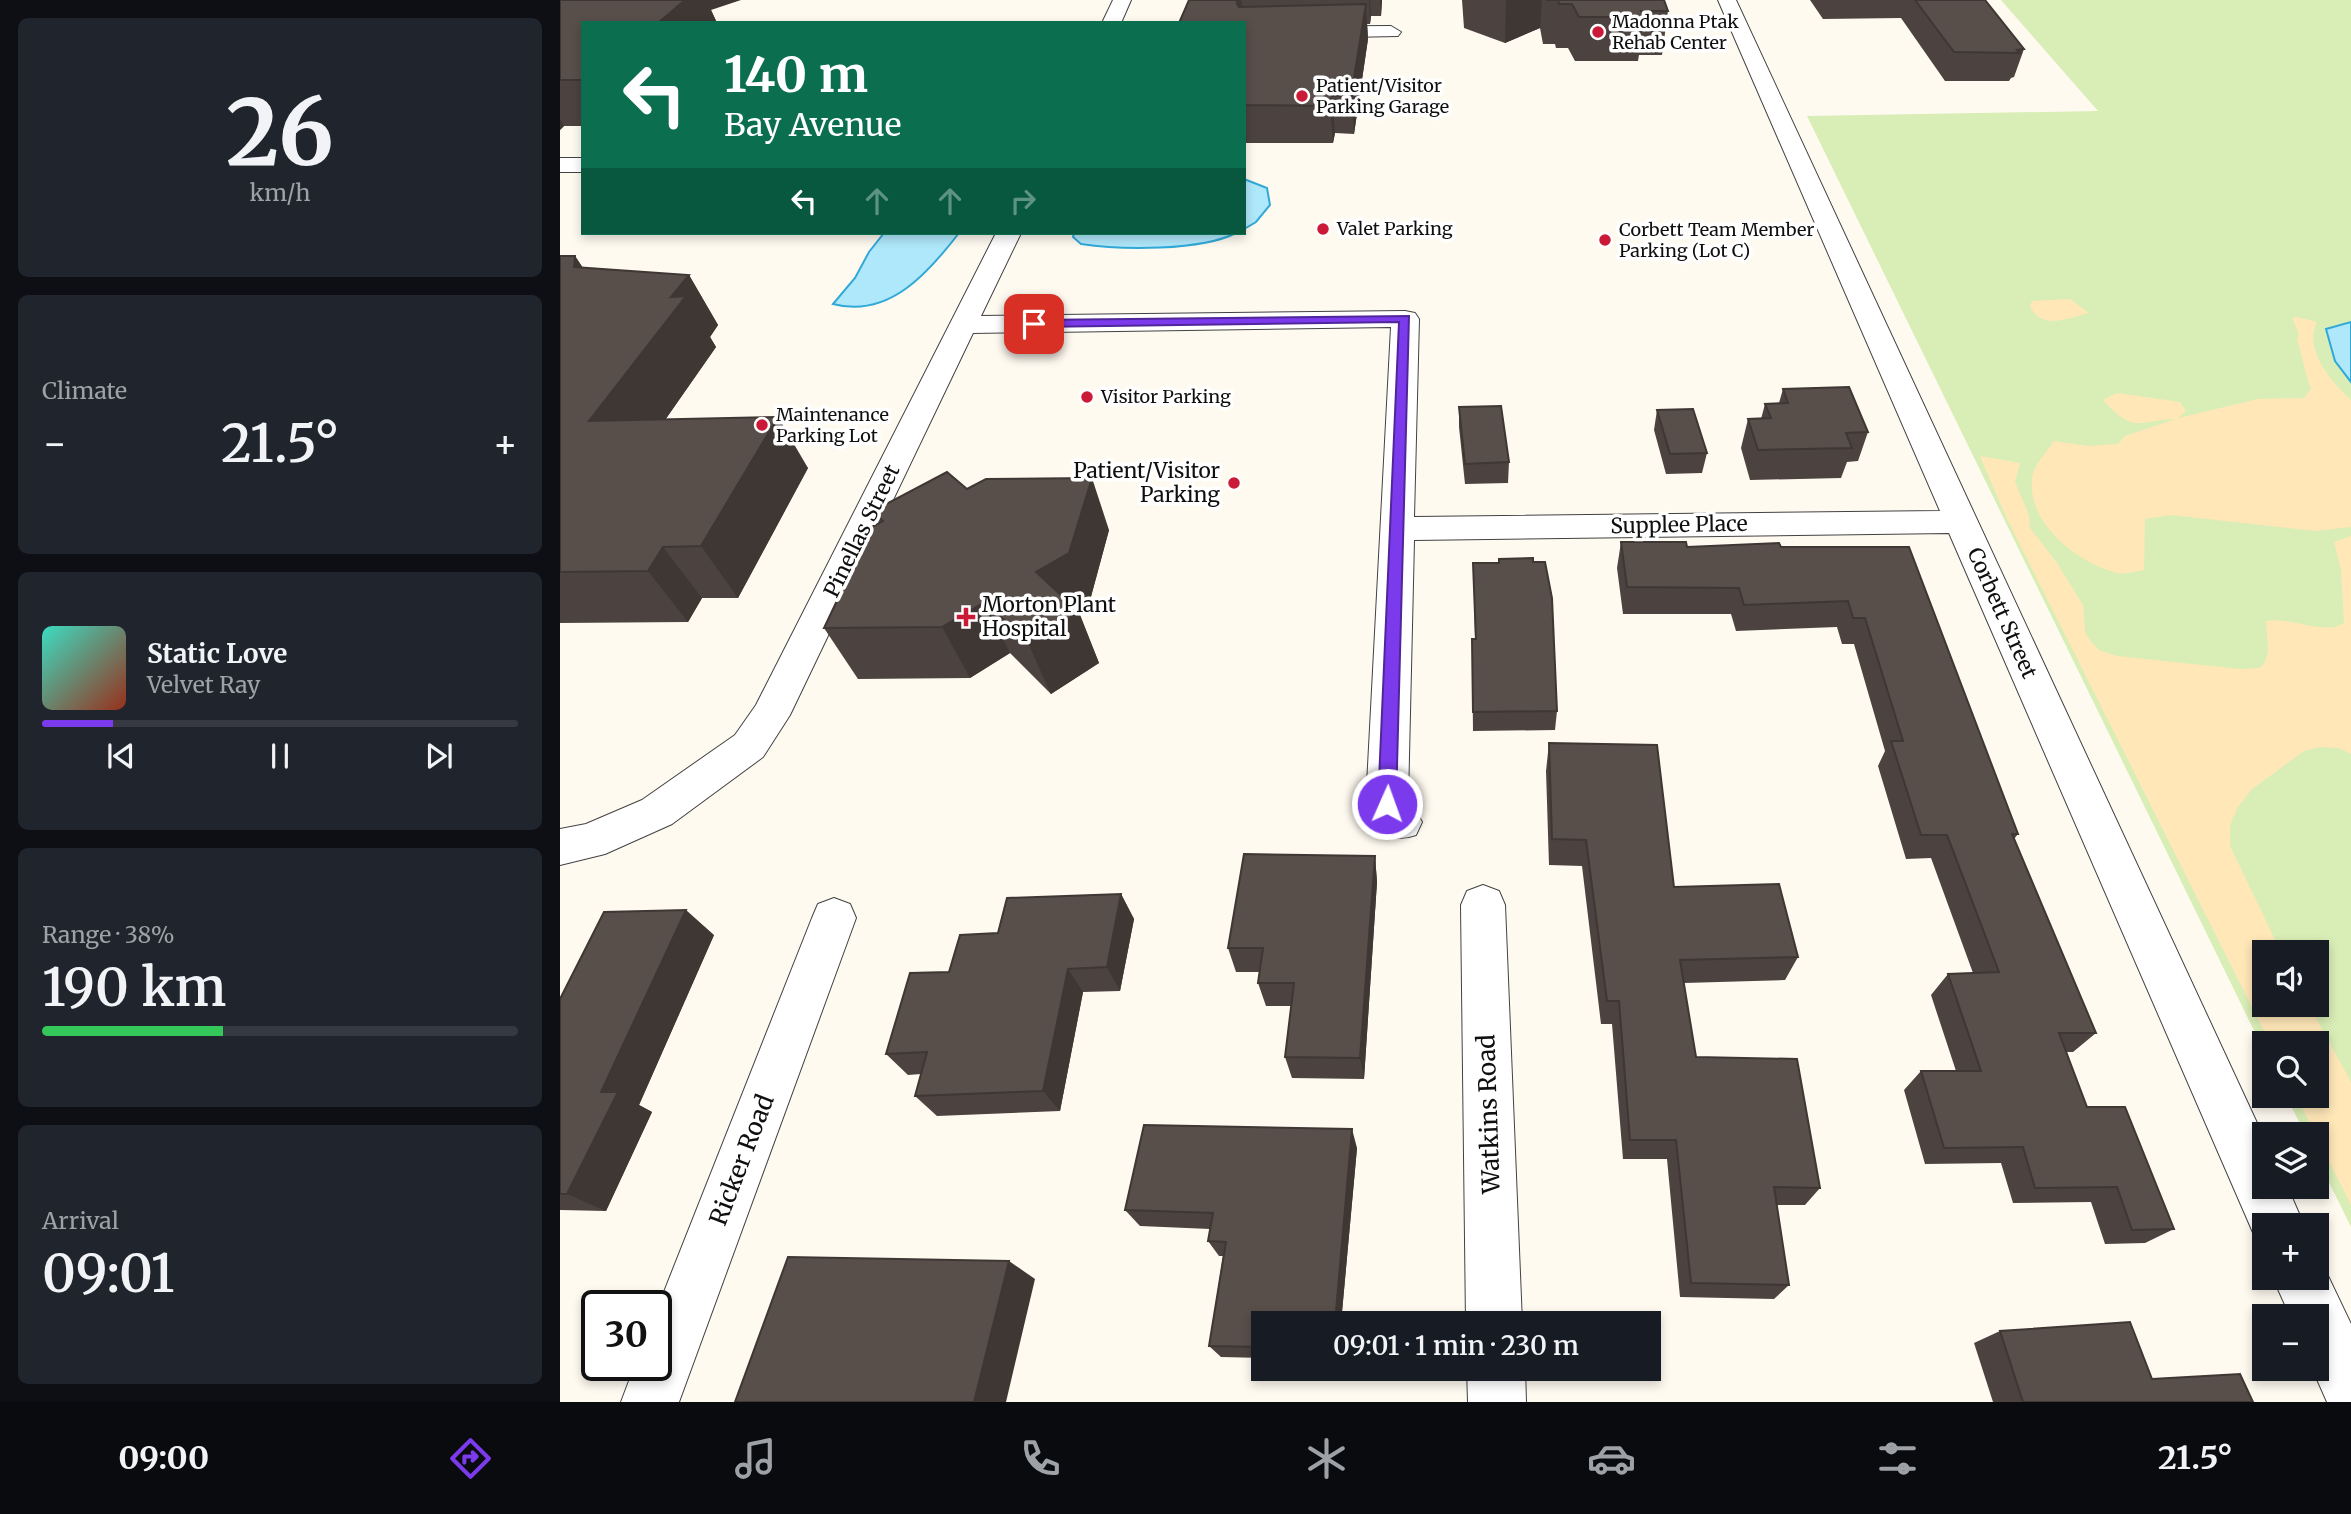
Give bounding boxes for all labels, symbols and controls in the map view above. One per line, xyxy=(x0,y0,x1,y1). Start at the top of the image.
place label: Madonna Ptak Rehab Center xyxy=(1612,10,1739,54)
marker: Madonna Ptak Rehab Center xyxy=(1590,24,1606,40)
text: 140 m xyxy=(724,44,868,105)
icon: left xyxy=(609,49,700,140)
place label: Patient/Visitor Parking Garage xyxy=(1316,74,1449,118)
text: 26 xyxy=(226,75,334,190)
marker: Patient/Visitor Parking Garage xyxy=(1294,88,1310,104)
text: Bay Avenue xyxy=(724,105,901,145)
text: km/h xyxy=(250,178,310,207)
icon: left xyxy=(785,182,823,220)
icon: ahead xyxy=(858,182,896,220)
icon: ahead xyxy=(931,182,969,220)
icon: right xyxy=(1004,182,1042,220)
place label: Valet Parking xyxy=(1336,217,1453,240)
place label: Corbett Team Member Parking (Lot C) xyxy=(1619,218,1814,262)
marker: Valet Parking xyxy=(1315,221,1331,237)
marker: Corbett Team Member Parking (Lot C) xyxy=(1597,232,1613,248)
pin xyxy=(1004,294,1064,354)
icon: arrive xyxy=(1015,305,1053,343)
text: Climate xyxy=(42,376,127,405)
place label: Visitor Parking xyxy=(1100,385,1231,408)
marker: Visitor Parking xyxy=(1079,389,1095,405)
place label: Maintenance Parking Lot xyxy=(776,403,889,447)
text: 21.5° xyxy=(221,411,339,476)
marker: Maintenance Parking Lot xyxy=(754,417,770,433)
text: − xyxy=(42,420,67,467)
text: + xyxy=(493,420,518,467)
place label: Patient/Visitor Parking xyxy=(1073,457,1220,508)
street label: Pinellas Street xyxy=(818,460,905,602)
marker: Patient/Visitor Parking xyxy=(1226,475,1242,491)
street label: Supplee Place xyxy=(1610,510,1748,539)
street label: Corbett Street xyxy=(1962,543,2043,682)
place label: Morton Plant Hospital xyxy=(982,591,1116,642)
marker: Morton Plant Hospital xyxy=(956,607,976,627)
text: Static Love xyxy=(147,637,287,670)
text: Velvet Ray xyxy=(147,670,260,699)
icon: previous xyxy=(102,737,140,775)
icon: pause xyxy=(261,737,299,775)
icon: next xyxy=(420,737,458,775)
position arrow xyxy=(1350,767,1424,841)
text: Range · 38% xyxy=(42,920,175,949)
map controls xyxy=(2252,940,2329,1381)
button: sound xyxy=(2252,940,2329,1017)
text: 190 km xyxy=(42,955,226,1020)
button: search xyxy=(2252,1031,2329,1108)
street label: Watkins Road xyxy=(1470,1034,1507,1195)
street label: Ricker Road xyxy=(702,1090,781,1230)
button: layers xyxy=(2252,1122,2329,1199)
text: Arrival xyxy=(42,1206,119,1235)
button: + xyxy=(2252,1213,2329,1290)
text: 09:01 xyxy=(42,1241,175,1306)
speed limit sign: 30 xyxy=(581,1290,672,1381)
button: − xyxy=(2252,1304,2329,1381)
text: 09:01 · 1 min · 230 m xyxy=(1333,1329,1579,1362)
icon: directions xyxy=(446,1434,495,1483)
icon: music xyxy=(731,1434,780,1483)
icon: phone xyxy=(1016,1434,1065,1483)
icon: climate xyxy=(1302,1434,1351,1483)
icon: car xyxy=(1587,1434,1636,1483)
icon: filters xyxy=(1873,1434,1922,1483)
text: 09:00 xyxy=(118,1438,209,1478)
text: 21.5° xyxy=(2158,1438,2233,1478)

